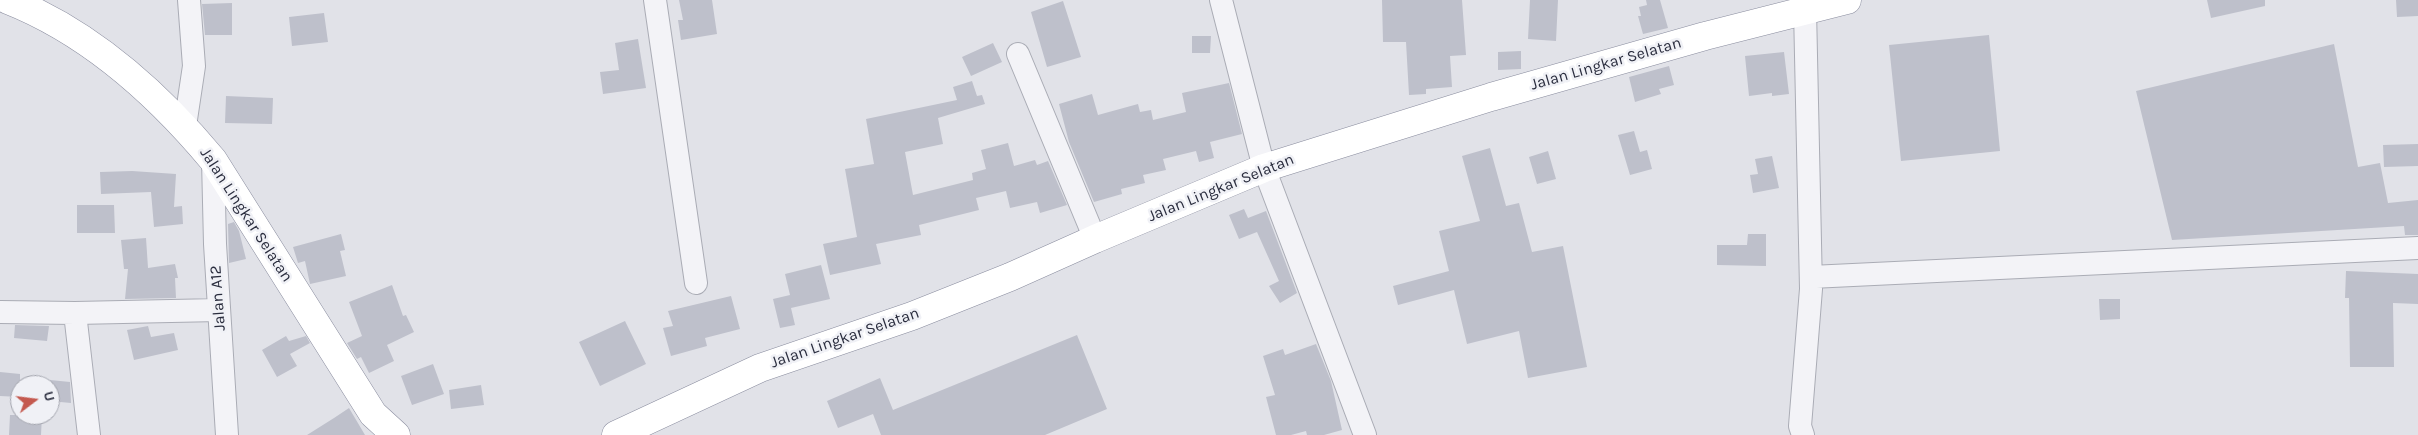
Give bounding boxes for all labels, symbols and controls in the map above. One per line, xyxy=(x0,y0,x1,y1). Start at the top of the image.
street label: Jalan Lingkar Selatan xyxy=(1528,33,1684,95)
street label: Jalan Lingkar Selatan xyxy=(195,144,297,286)
street label: Jalan Lingkar Selatan xyxy=(1145,150,1297,226)
street label: Jalan A12 xyxy=(206,265,230,331)
street label: Jalan Lingkar Selatan xyxy=(768,304,922,372)
north arrow xyxy=(10,375,60,425)
text: U xyxy=(40,389,58,403)

